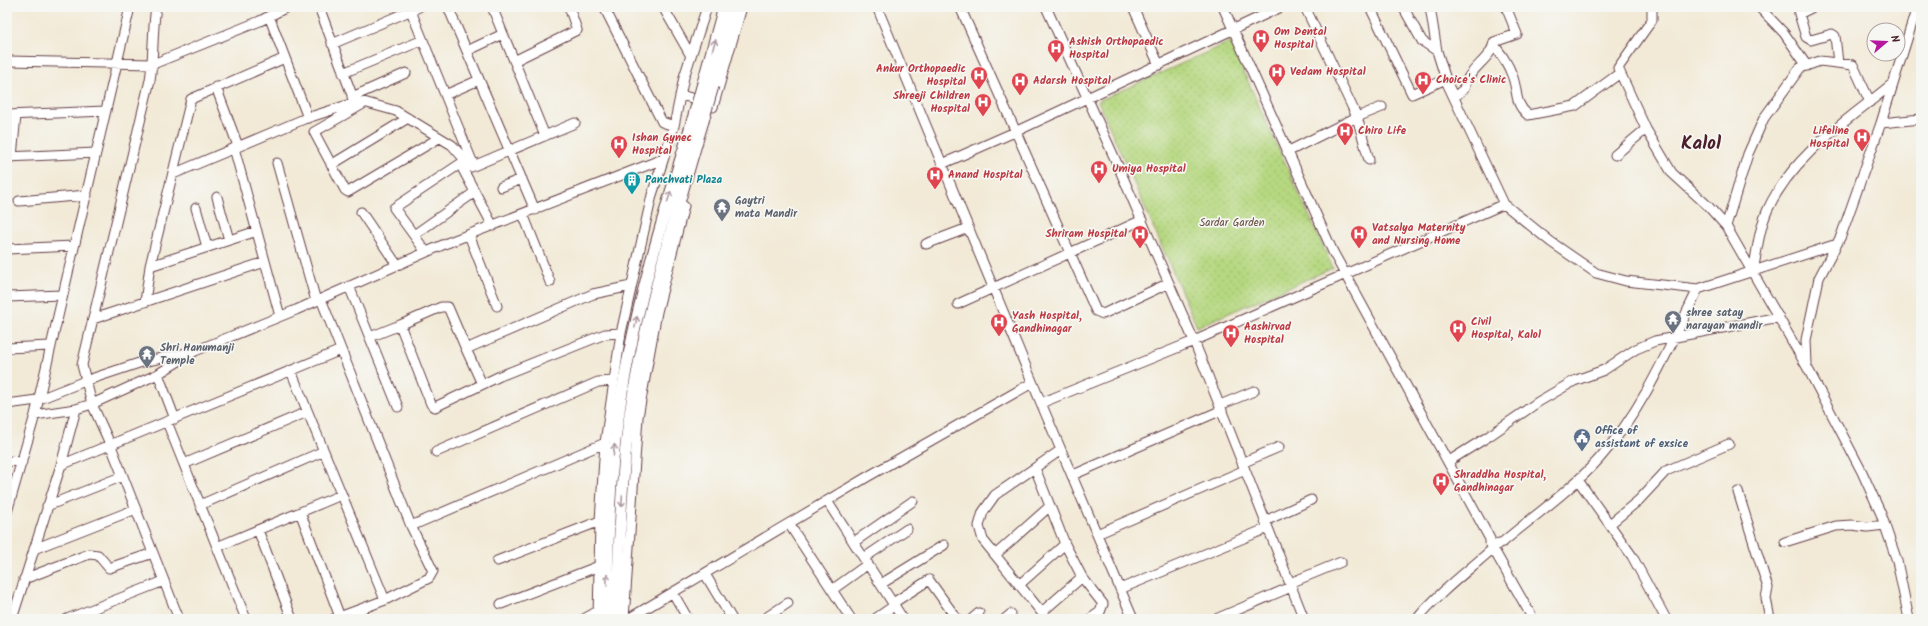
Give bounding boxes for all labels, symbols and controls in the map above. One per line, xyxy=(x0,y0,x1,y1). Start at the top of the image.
north arrow xyxy=(1866,22,1906,62)
place label: Om Dental Hospital xyxy=(1274,23,1326,54)
hospital icon: Om Dental Hospital xyxy=(1251,28,1271,53)
place label: Ashish Orthopaedic Hospital xyxy=(1069,33,1164,64)
text: N xyxy=(1885,33,1904,45)
hospital icon: Ashish Orthopaedic Hospital xyxy=(1046,38,1066,63)
one-way arrow xyxy=(711,39,718,52)
place label: Ankur Orthopaedic Hospital xyxy=(876,60,966,91)
hospital icon: Vedam Hospital xyxy=(1267,62,1287,87)
place label: Vedam Hospital xyxy=(1290,63,1366,81)
hospital icon: Ankur Orthopaedic Hospital xyxy=(969,65,989,90)
hospital icon: Choice's Clinic xyxy=(1413,70,1433,95)
hospital icon: Adarsh Hospital xyxy=(1010,71,1030,96)
place label: Choice's Clinic xyxy=(1436,71,1506,89)
place label: Adarsh Hospital xyxy=(1033,72,1111,90)
place label: Shreeji Children Hospital xyxy=(893,87,970,118)
hospital icon: Shreeji Children Hospital xyxy=(973,92,993,117)
hospital icon: Chiro Life xyxy=(1335,121,1355,146)
place label: Chiro Life xyxy=(1358,122,1407,140)
place label: Lifeline Hospital xyxy=(1809,122,1850,153)
hospital icon: Lifeline Hospital xyxy=(1852,127,1872,152)
place label: Ishan Gynec Hospital xyxy=(632,129,692,160)
district label: Kalol xyxy=(1681,129,1722,159)
hospital icon: Ishan Gynec Hospital xyxy=(609,134,629,159)
hospital icon: Umiya Hospital xyxy=(1089,159,1109,184)
place label: Umiya Hospital xyxy=(1112,160,1186,178)
hospital icon: Anand Hospital xyxy=(925,165,945,190)
place label: Anand Hospital xyxy=(948,166,1023,184)
building icon: Panchvati Plaza xyxy=(622,170,642,195)
place label: Panchvati Plaza xyxy=(645,171,722,189)
one-way arrow xyxy=(666,190,673,203)
place label: Gaytri mata Mandir xyxy=(735,192,798,223)
temple icon: Gaytri mata Mandir xyxy=(712,197,732,222)
park label: Sardar Garden xyxy=(1199,214,1265,232)
place label: Vatsalya Maternity and Nursing Home xyxy=(1372,219,1466,250)
hospital icon: Shriram Hospital xyxy=(1130,224,1150,249)
hospital icon: Vatsalya Maternity and Nursing Home xyxy=(1349,224,1369,249)
place label: Shriram Hospital xyxy=(1045,225,1127,243)
place label: shree satay narayan mandir xyxy=(1686,304,1763,335)
place label: Yash Hospital, Gandhinagar xyxy=(1012,307,1082,338)
temple icon: shree satay narayan mandir xyxy=(1663,309,1683,334)
hospital icon: Yash Hospital, Gandhinagar xyxy=(989,312,1009,337)
place label: Civil Hospital, Kalol xyxy=(1471,313,1541,344)
one-way arrow xyxy=(632,316,640,329)
place label: Aashirvad Hospital xyxy=(1244,318,1292,349)
hospital icon: Civil Hospital, Kalol xyxy=(1448,318,1468,343)
hospital icon: Aashirvad Hospital xyxy=(1221,323,1241,348)
place label: Shri Hanumanji Temple xyxy=(160,339,235,370)
temple icon: Shri Hanumanji Temple xyxy=(137,344,157,369)
place label: Office of assistant of exsice xyxy=(1595,422,1689,453)
public building icon: Office of assistant of exsice xyxy=(1572,427,1592,452)
one-way arrow xyxy=(611,444,618,457)
place label: Shraddha Hospital, Gandhinagar xyxy=(1454,466,1546,497)
hospital icon: Shraddha Hospital, Gandhinagar xyxy=(1431,471,1451,496)
one-way arrow xyxy=(618,494,626,507)
one-way arrow xyxy=(604,574,611,587)

